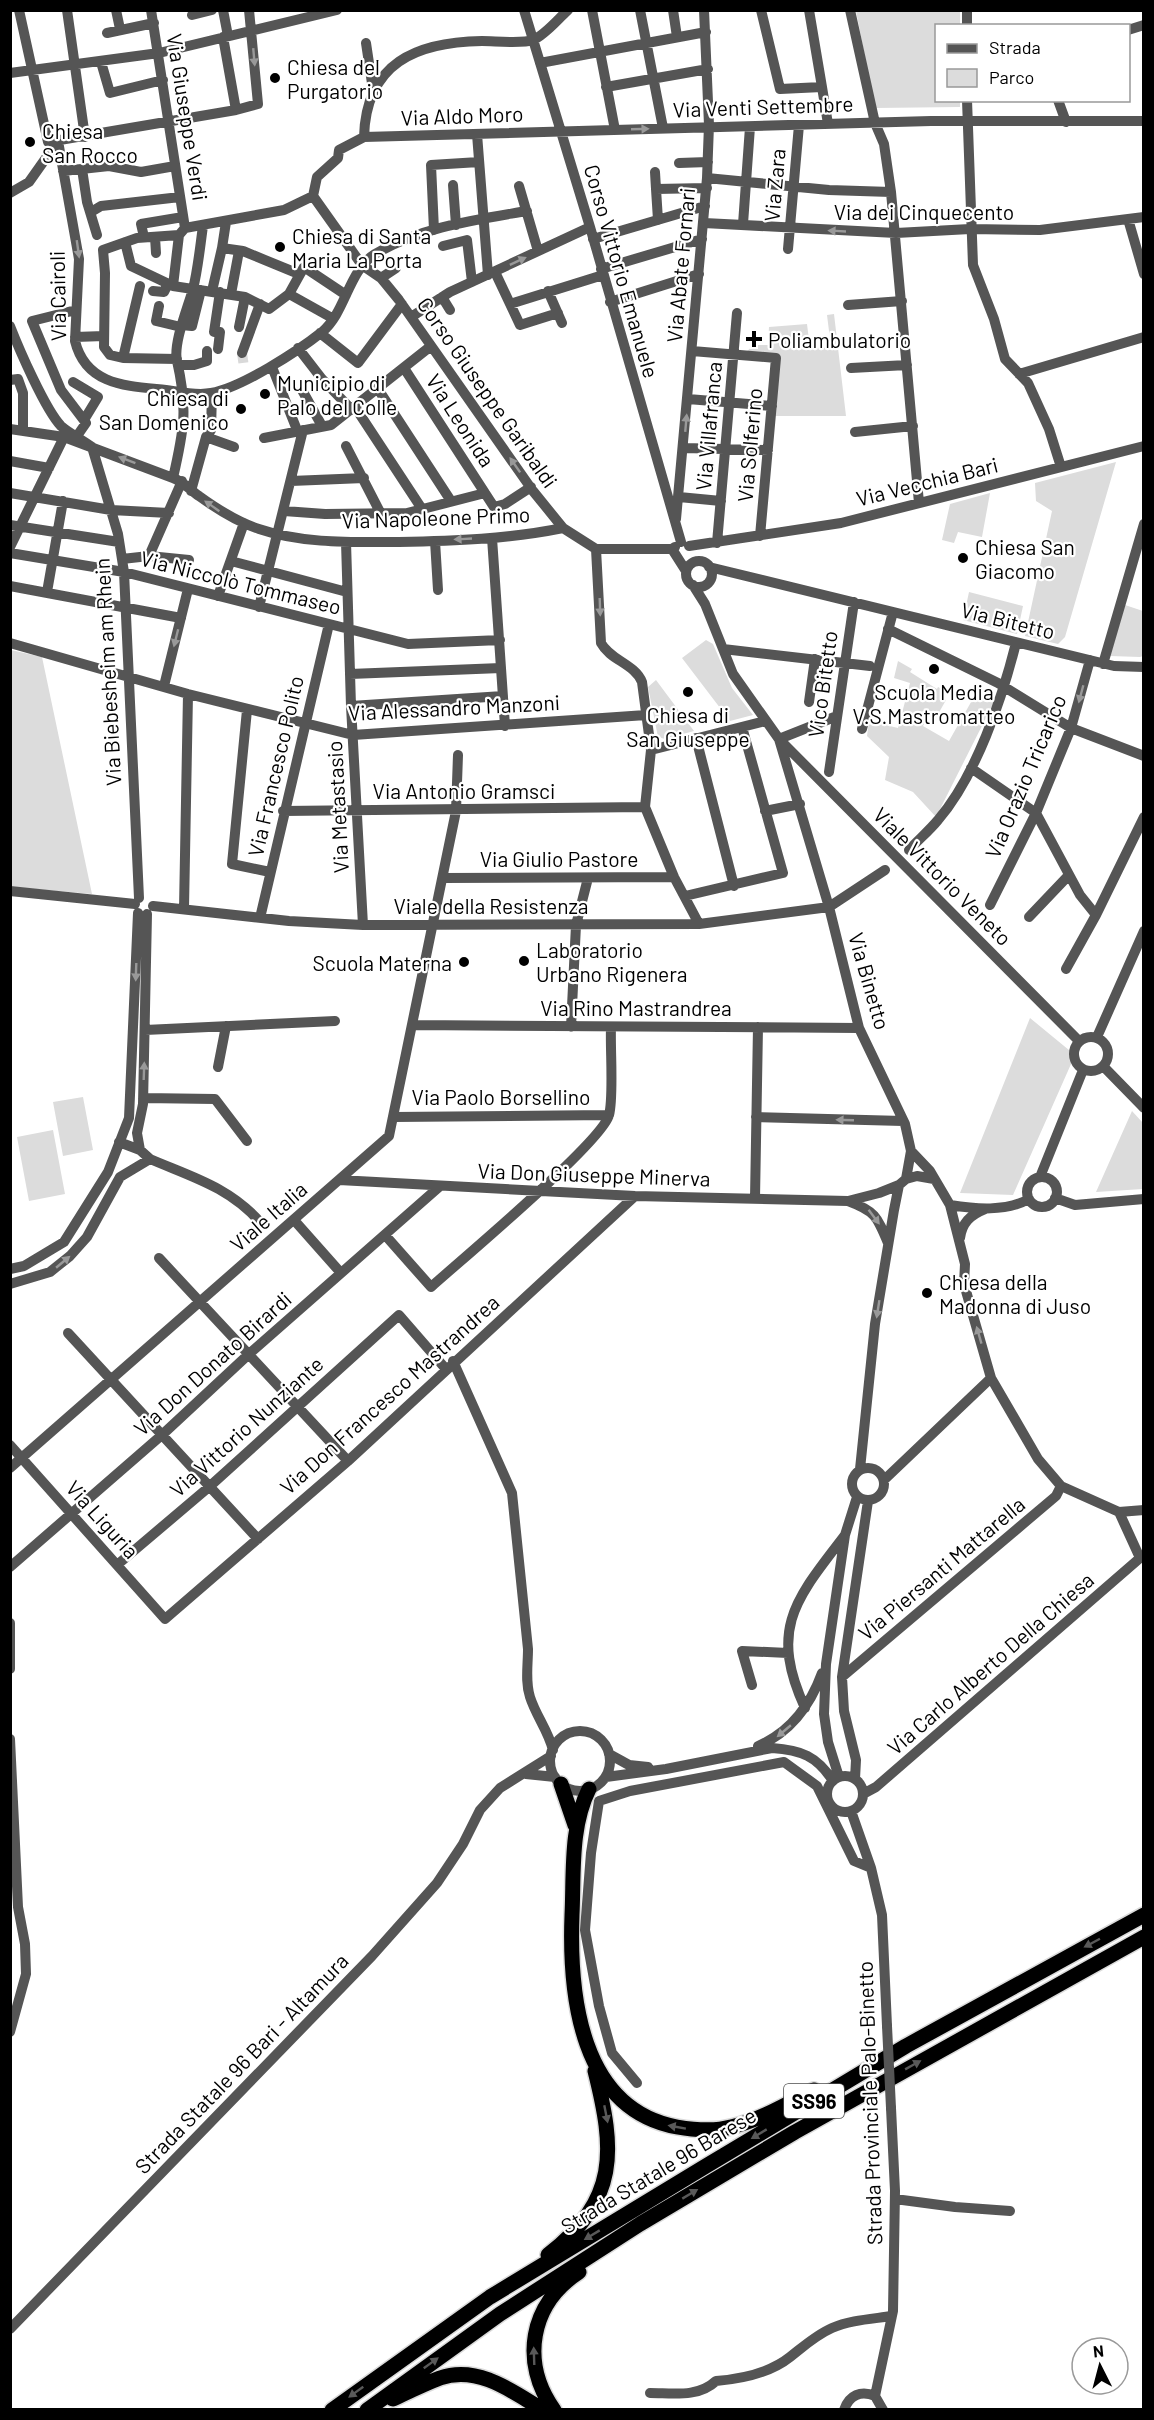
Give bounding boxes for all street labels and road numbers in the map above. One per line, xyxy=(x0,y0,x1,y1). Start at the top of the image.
street label: Via Giuseppe Verdi xyxy=(162,32,214,202)
street label: Via Venti Settembre xyxy=(672,90,854,122)
street label: Via Aldo Moro xyxy=(400,100,524,130)
street label: Via Zara xyxy=(758,147,790,223)
street label: Corso Vittorio Emanuele xyxy=(580,161,664,381)
street label: Via Abate Fornari xyxy=(661,186,699,344)
street label: Via dei Cinquecento xyxy=(834,199,1014,224)
street label: Via Cairoli xyxy=(44,251,70,341)
street label: Corso Giuseppe Garibaldi xyxy=(413,292,563,492)
street label: Via Villafranca xyxy=(690,360,726,492)
street label: Via Leonida xyxy=(422,369,500,471)
street label: Via Solferino xyxy=(732,387,766,503)
street label: Via Vecchia Bari xyxy=(853,451,1001,511)
street label: Via Napoleone Primo xyxy=(341,501,531,533)
street label: Via Niccolò Tommaseo xyxy=(138,545,344,619)
street label: Via Biebesheim am Rhein xyxy=(89,557,125,787)
street label: Via Bitetto xyxy=(958,596,1058,644)
street label: Vico Bitetto xyxy=(802,629,842,739)
street label: Via Francesco Polito xyxy=(242,673,308,859)
street label: Via Alessandro Manzoni xyxy=(347,689,561,725)
street label: Via Orazio Tricarico xyxy=(979,690,1071,862)
street label: Via Metastasio xyxy=(321,740,353,874)
street label: Via Antonio Gramsci xyxy=(373,778,555,803)
street label: Viale Vittorio Veneto xyxy=(869,802,1017,950)
street label: Via Giulio Pastore xyxy=(480,846,638,871)
street label: Viale della Resistenza xyxy=(393,893,589,918)
street label: Via Binetto xyxy=(844,930,896,1032)
street label: Via Rino Mastrandrea xyxy=(540,995,732,1020)
street label: Via Paolo Borsellino xyxy=(412,1084,590,1109)
street label: Via Don Giuseppe Minerva xyxy=(477,1157,711,1191)
street label: Viale Italia xyxy=(225,1176,311,1256)
street label: Via Don Donato Birardi xyxy=(128,1286,296,1440)
street label: Via Don Francesco Mastrandrea xyxy=(274,1289,504,1499)
street label: Via Vittorio Nunziante xyxy=(164,1351,328,1501)
street label: Via Liguria xyxy=(62,1475,144,1563)
street label: Via Piersanti Mattarella xyxy=(853,1491,1029,1645)
street label: Via Carlo Alberto Della Chiesa xyxy=(882,1567,1098,1759)
street label: Strada Statale 96 Bari - Altamura xyxy=(129,1948,353,2178)
street label: Strada Provinciale Palo-Binetto xyxy=(852,1961,886,2245)
road number: SS96 xyxy=(784,2084,844,2118)
street label: Strada Statale 96 Barese xyxy=(556,2102,760,2238)

